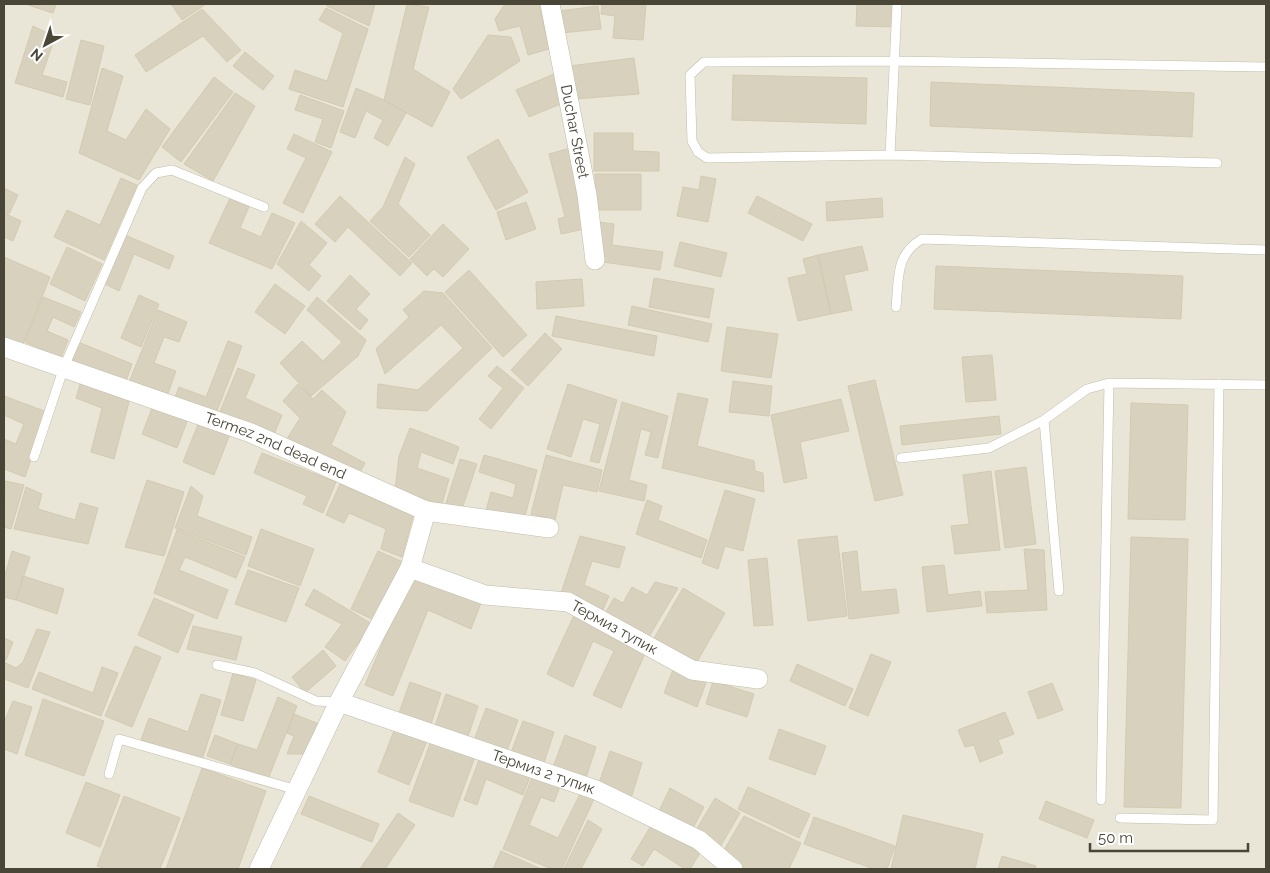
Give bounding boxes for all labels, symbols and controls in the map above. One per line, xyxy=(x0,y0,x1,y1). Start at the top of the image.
north arrow xyxy=(20,20,70,70)
text: N xyxy=(27,45,46,65)
street label: Duchar Street xyxy=(557,83,593,180)
street label: Termez 2nd dead end xyxy=(202,409,349,483)
street label: Термиз тупик xyxy=(568,596,661,659)
street label: Термиз 2 тупик xyxy=(489,746,598,798)
scale bar xyxy=(1090,820,1248,852)
text: 50 m xyxy=(1098,829,1133,847)

